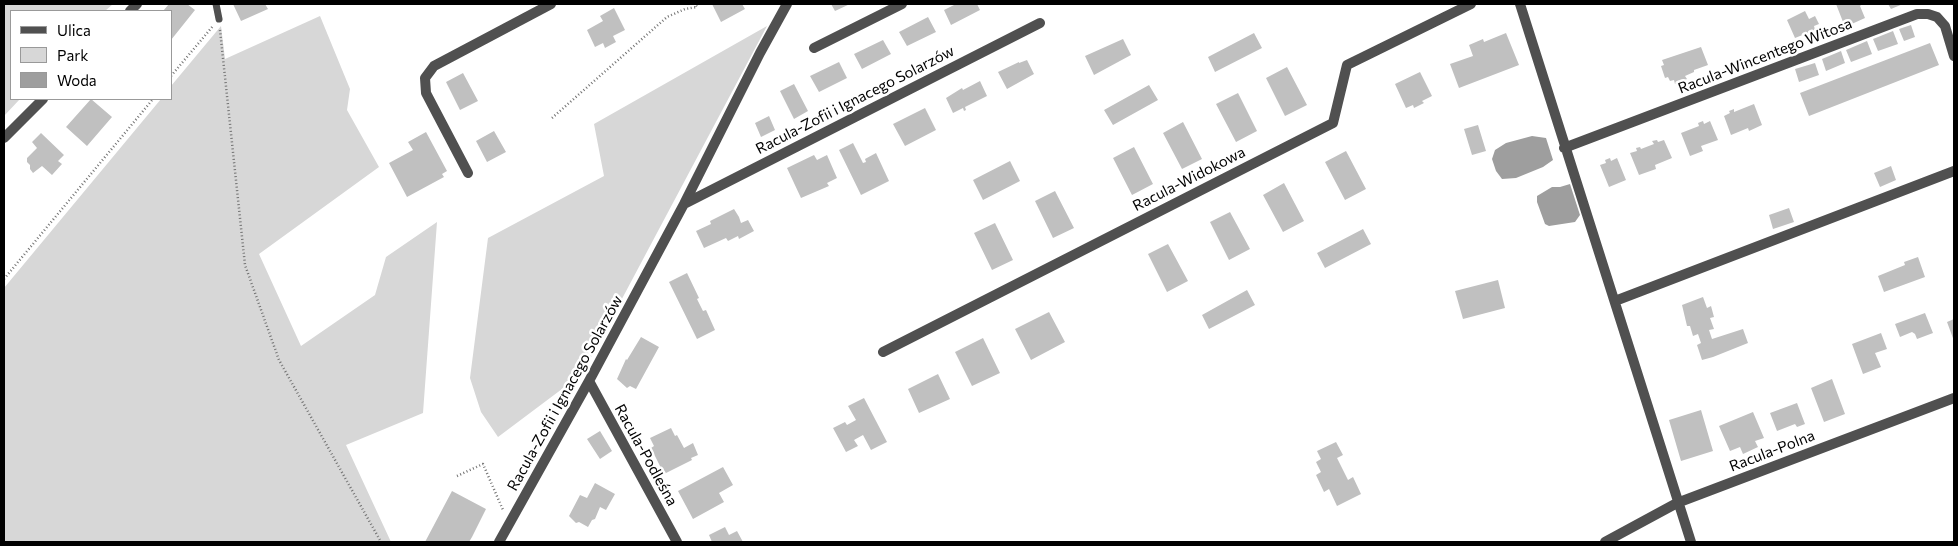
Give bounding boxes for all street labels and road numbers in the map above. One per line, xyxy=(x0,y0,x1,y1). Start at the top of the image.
street label: Racula-Wincentego Witosa xyxy=(1675,14,1855,98)
street label: Racula-Zofii i Ignacego Solarzów xyxy=(753,42,957,158)
street label: Racula-Widokowa xyxy=(1130,143,1248,215)
street label: Racula-Zofii i Ignacego Solarzów xyxy=(504,292,626,494)
street label: Racula-Podleśna xyxy=(611,401,681,509)
street label: Racula-Polna xyxy=(1727,426,1817,476)

